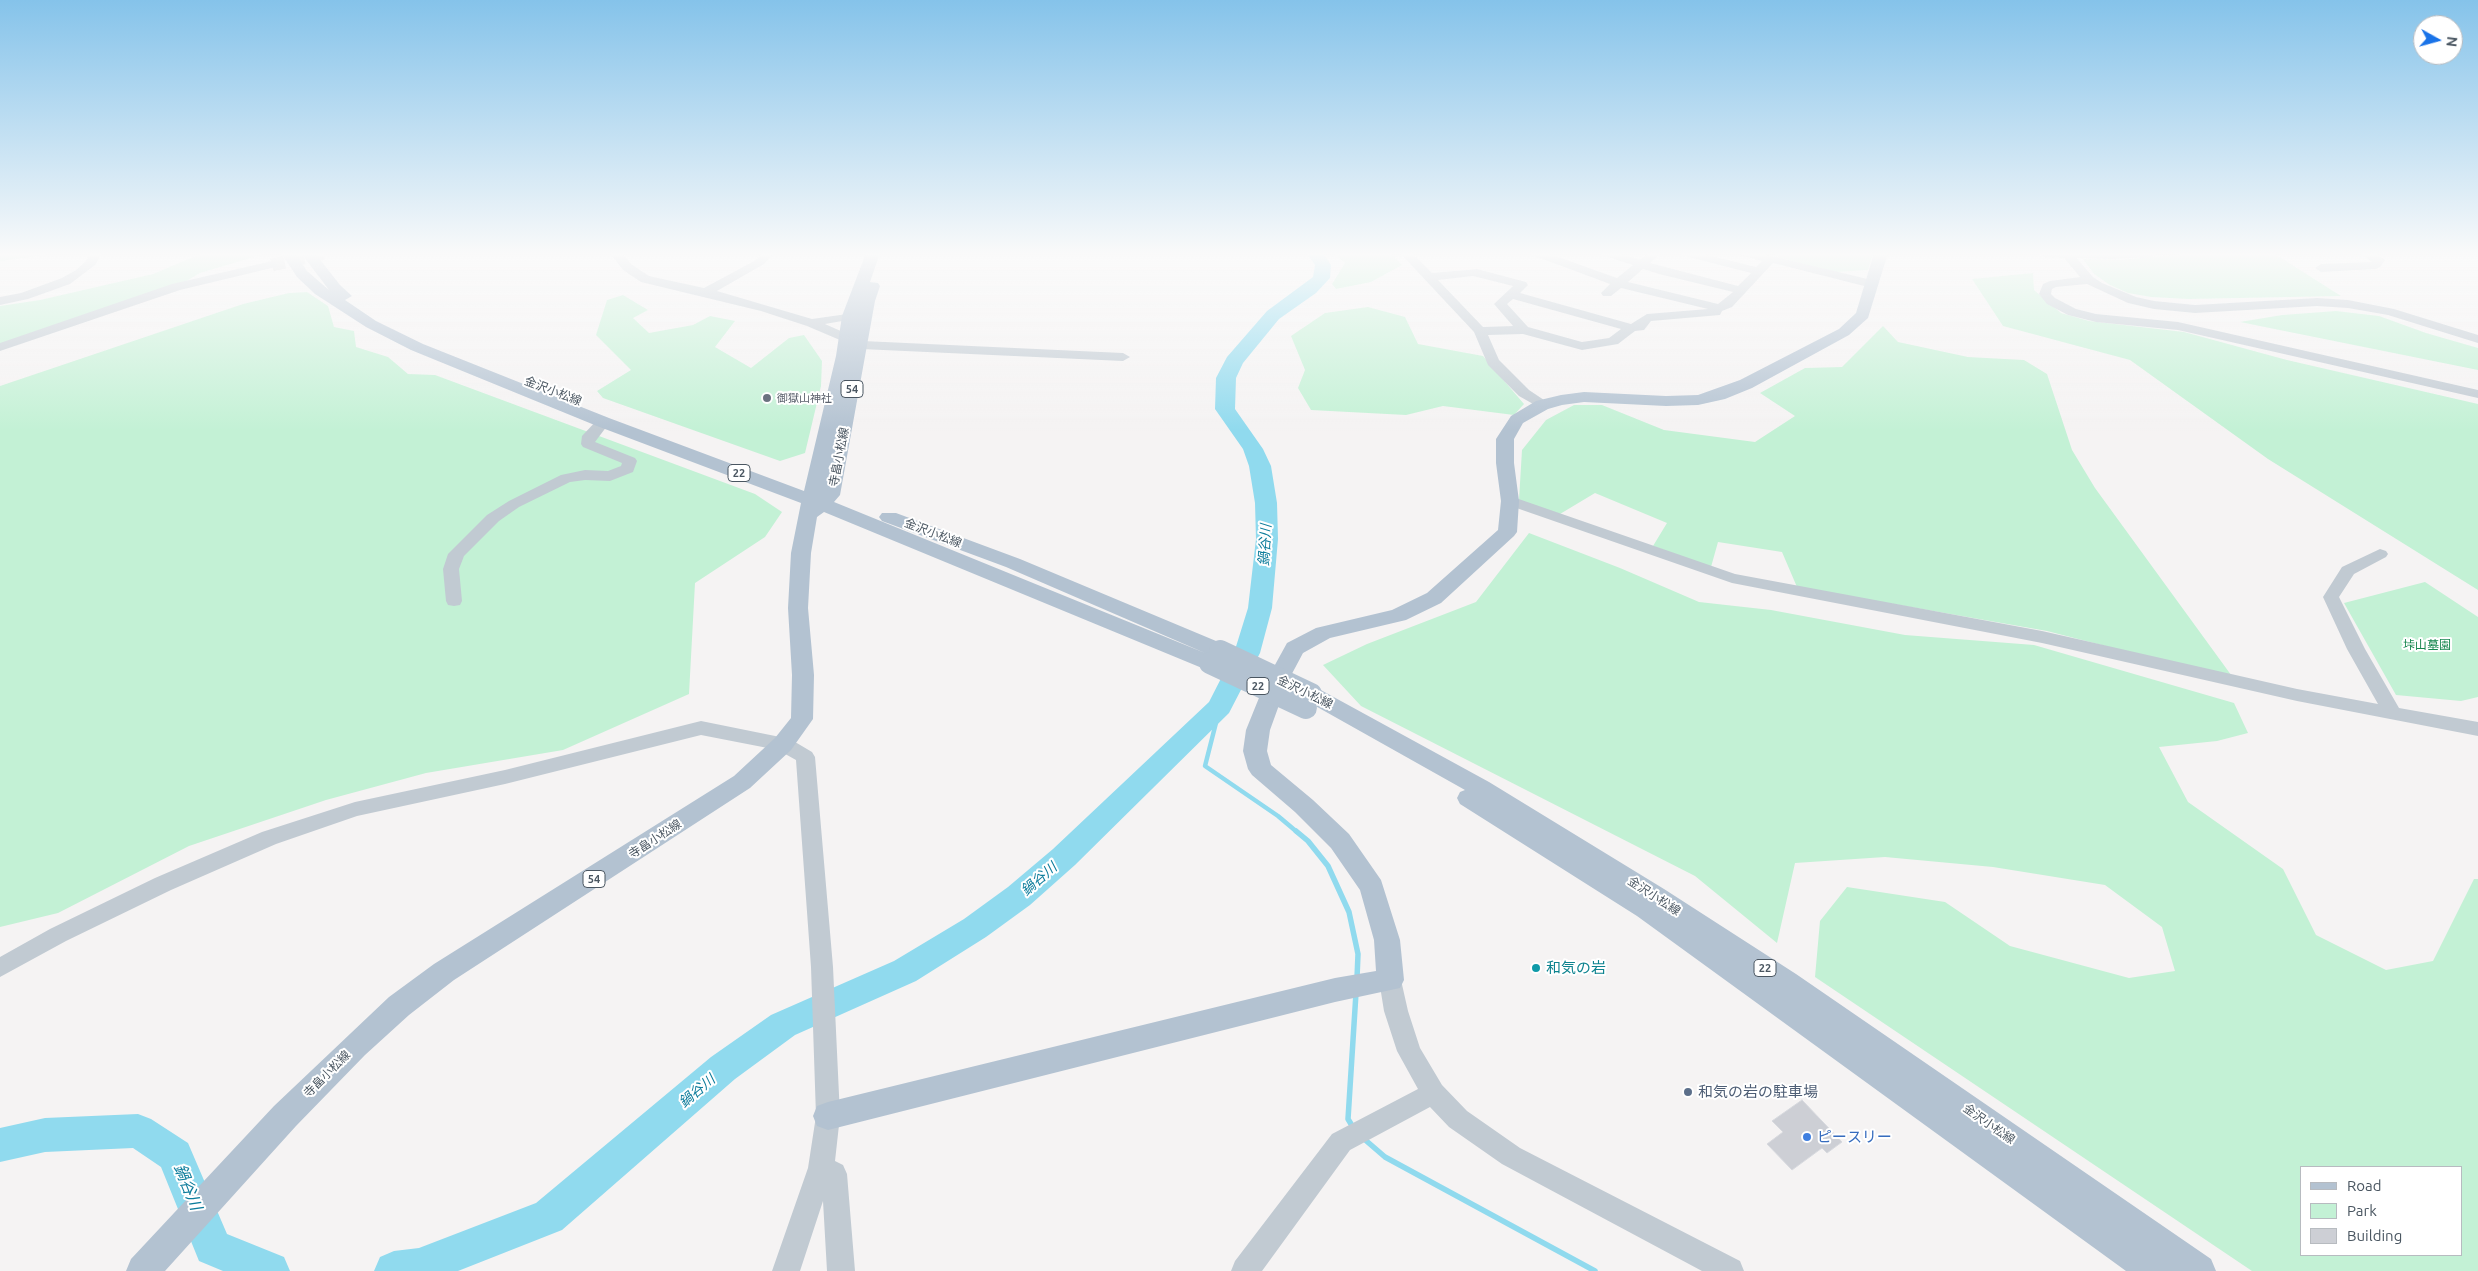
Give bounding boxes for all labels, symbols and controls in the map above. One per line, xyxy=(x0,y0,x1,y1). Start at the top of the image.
north arrow xyxy=(2413,15,2463,65)
text: N xyxy=(2443,36,2460,48)
street label: 金沢小松線 xyxy=(522,374,584,408)
road number: 54 xyxy=(841,380,863,398)
place label: 御獄山神社 xyxy=(777,391,832,405)
marker: 御獄山神社 xyxy=(761,392,773,404)
street label: 寺畠小松線 xyxy=(826,426,852,488)
road number: 22 xyxy=(728,464,750,482)
street label: 金沢小松線 xyxy=(902,516,964,550)
water label: 鍋谷川 xyxy=(1256,524,1274,566)
park label: 垰山墓園 xyxy=(2403,638,2451,652)
street label: 金沢小松線 xyxy=(1275,672,1335,712)
road number: 22 xyxy=(1247,678,1269,694)
street label: 寺畠小松線 xyxy=(626,817,684,861)
water label: 鍋谷川 xyxy=(1018,859,1060,899)
road number: 54 xyxy=(583,871,605,888)
street label: 金沢小松線 xyxy=(1625,874,1683,918)
place label: 和気の岩 xyxy=(1546,959,1606,977)
road number: 22 xyxy=(1754,960,1776,976)
marker: 和気の岩 xyxy=(1530,962,1542,974)
street label: 寺畠小松線 xyxy=(301,1048,353,1100)
water label: 鍋谷川 xyxy=(676,1071,718,1111)
place label: 和気の岩の駐車場 xyxy=(1698,1083,1818,1101)
marker: 和気の岩の駐車場 xyxy=(1682,1086,1694,1098)
street label: 金沢小松線 xyxy=(1960,1101,2018,1147)
place label: ピースリー xyxy=(1817,1128,1892,1146)
marker: ピースリー xyxy=(1801,1131,1813,1143)
water label: 鍋谷川 xyxy=(170,1161,206,1213)
legend xyxy=(2300,1166,2463,1256)
text: Road xyxy=(2347,1177,2382,1194)
text: Park xyxy=(2347,1202,2377,1219)
text: Building xyxy=(2347,1227,2402,1244)

